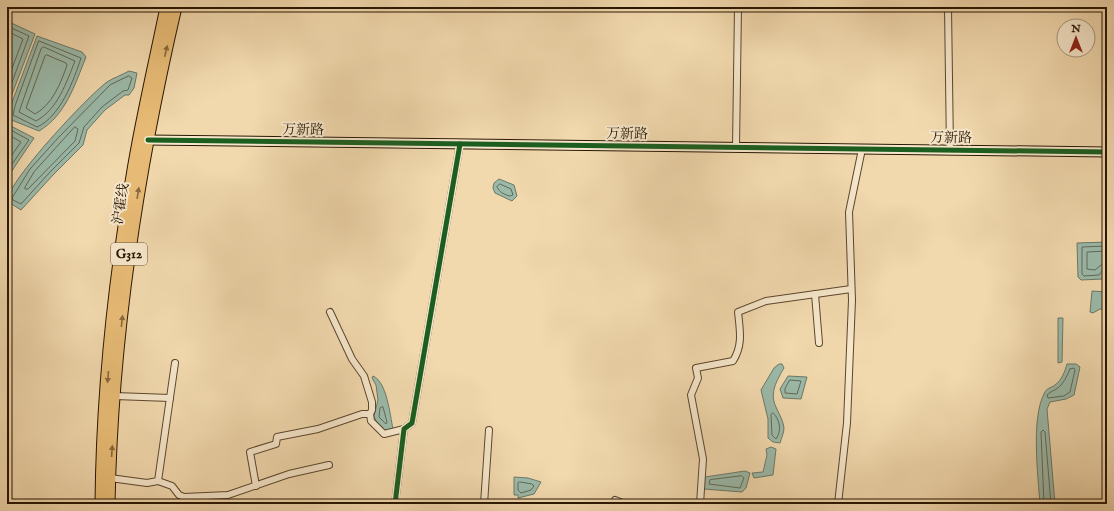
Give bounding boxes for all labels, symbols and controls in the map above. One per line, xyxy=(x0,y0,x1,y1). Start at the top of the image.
north arrow xyxy=(1056,18,1096,58)
text: N xyxy=(1070,22,1081,36)
one-way arrow xyxy=(163,45,169,57)
street label: 万新路 xyxy=(282,121,324,139)
street label: 万新路 xyxy=(606,125,648,143)
street label: 万新路 xyxy=(930,129,972,147)
street label: 沪霍线 xyxy=(109,182,133,226)
one-way arrow xyxy=(135,186,141,199)
road number: G312 xyxy=(111,243,147,265)
one-way arrow xyxy=(118,315,125,327)
one-way arrow xyxy=(104,371,111,383)
one-way arrow xyxy=(108,445,115,457)

